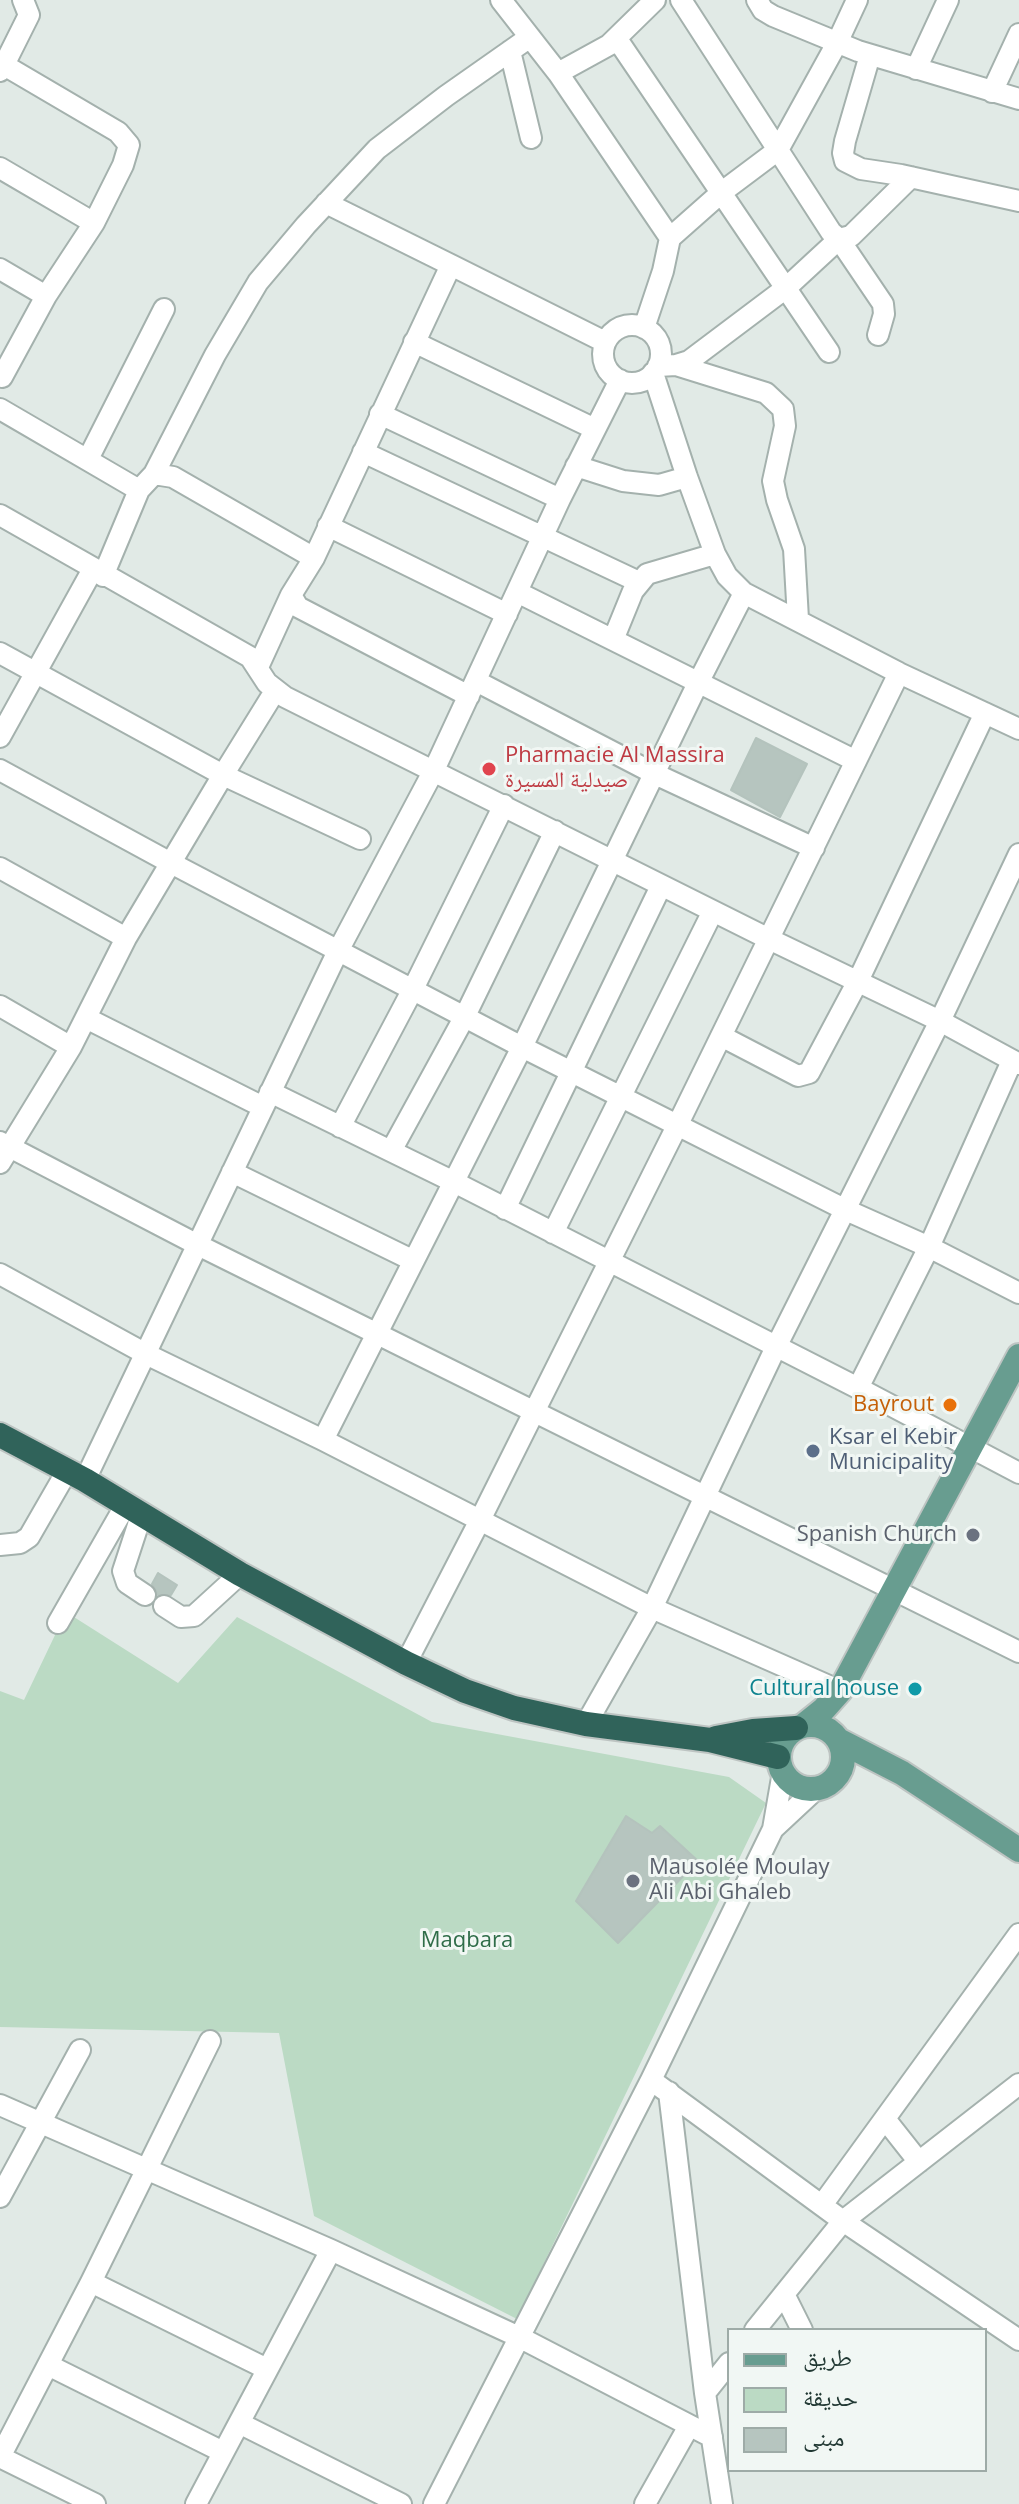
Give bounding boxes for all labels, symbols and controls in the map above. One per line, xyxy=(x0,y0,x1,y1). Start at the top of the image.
place label: Pharmacie Al Massira صيدلية المسيرة xyxy=(505,743,725,794)
marker: Pharmacie Al Massira صيدلية المسيرة xyxy=(480,760,498,778)
place label: Bayrout xyxy=(853,1392,934,1418)
marker: Bayrout xyxy=(941,1396,959,1414)
place label: Ksar el Kebir Municipality xyxy=(829,1425,957,1476)
marker: Ksar el Kebir Municipality xyxy=(804,1442,822,1460)
place label: Spanish Church xyxy=(797,1522,957,1548)
marker: Spanish Church xyxy=(964,1526,982,1544)
place label: Cultural house xyxy=(749,1676,899,1702)
marker: Cultural house xyxy=(906,1680,924,1698)
place label: Mausolée Moulay Ali Abi Ghaleb xyxy=(649,1855,830,1906)
marker: Mausolée Moulay Ali Abi Ghaleb xyxy=(624,1872,642,1890)
park label: Maqbara xyxy=(421,1928,513,1954)
legend xyxy=(727,2328,987,2472)
text: طريق xyxy=(803,2340,852,2373)
text: حديقة xyxy=(803,2380,858,2413)
text: مبنى xyxy=(803,2420,844,2453)

